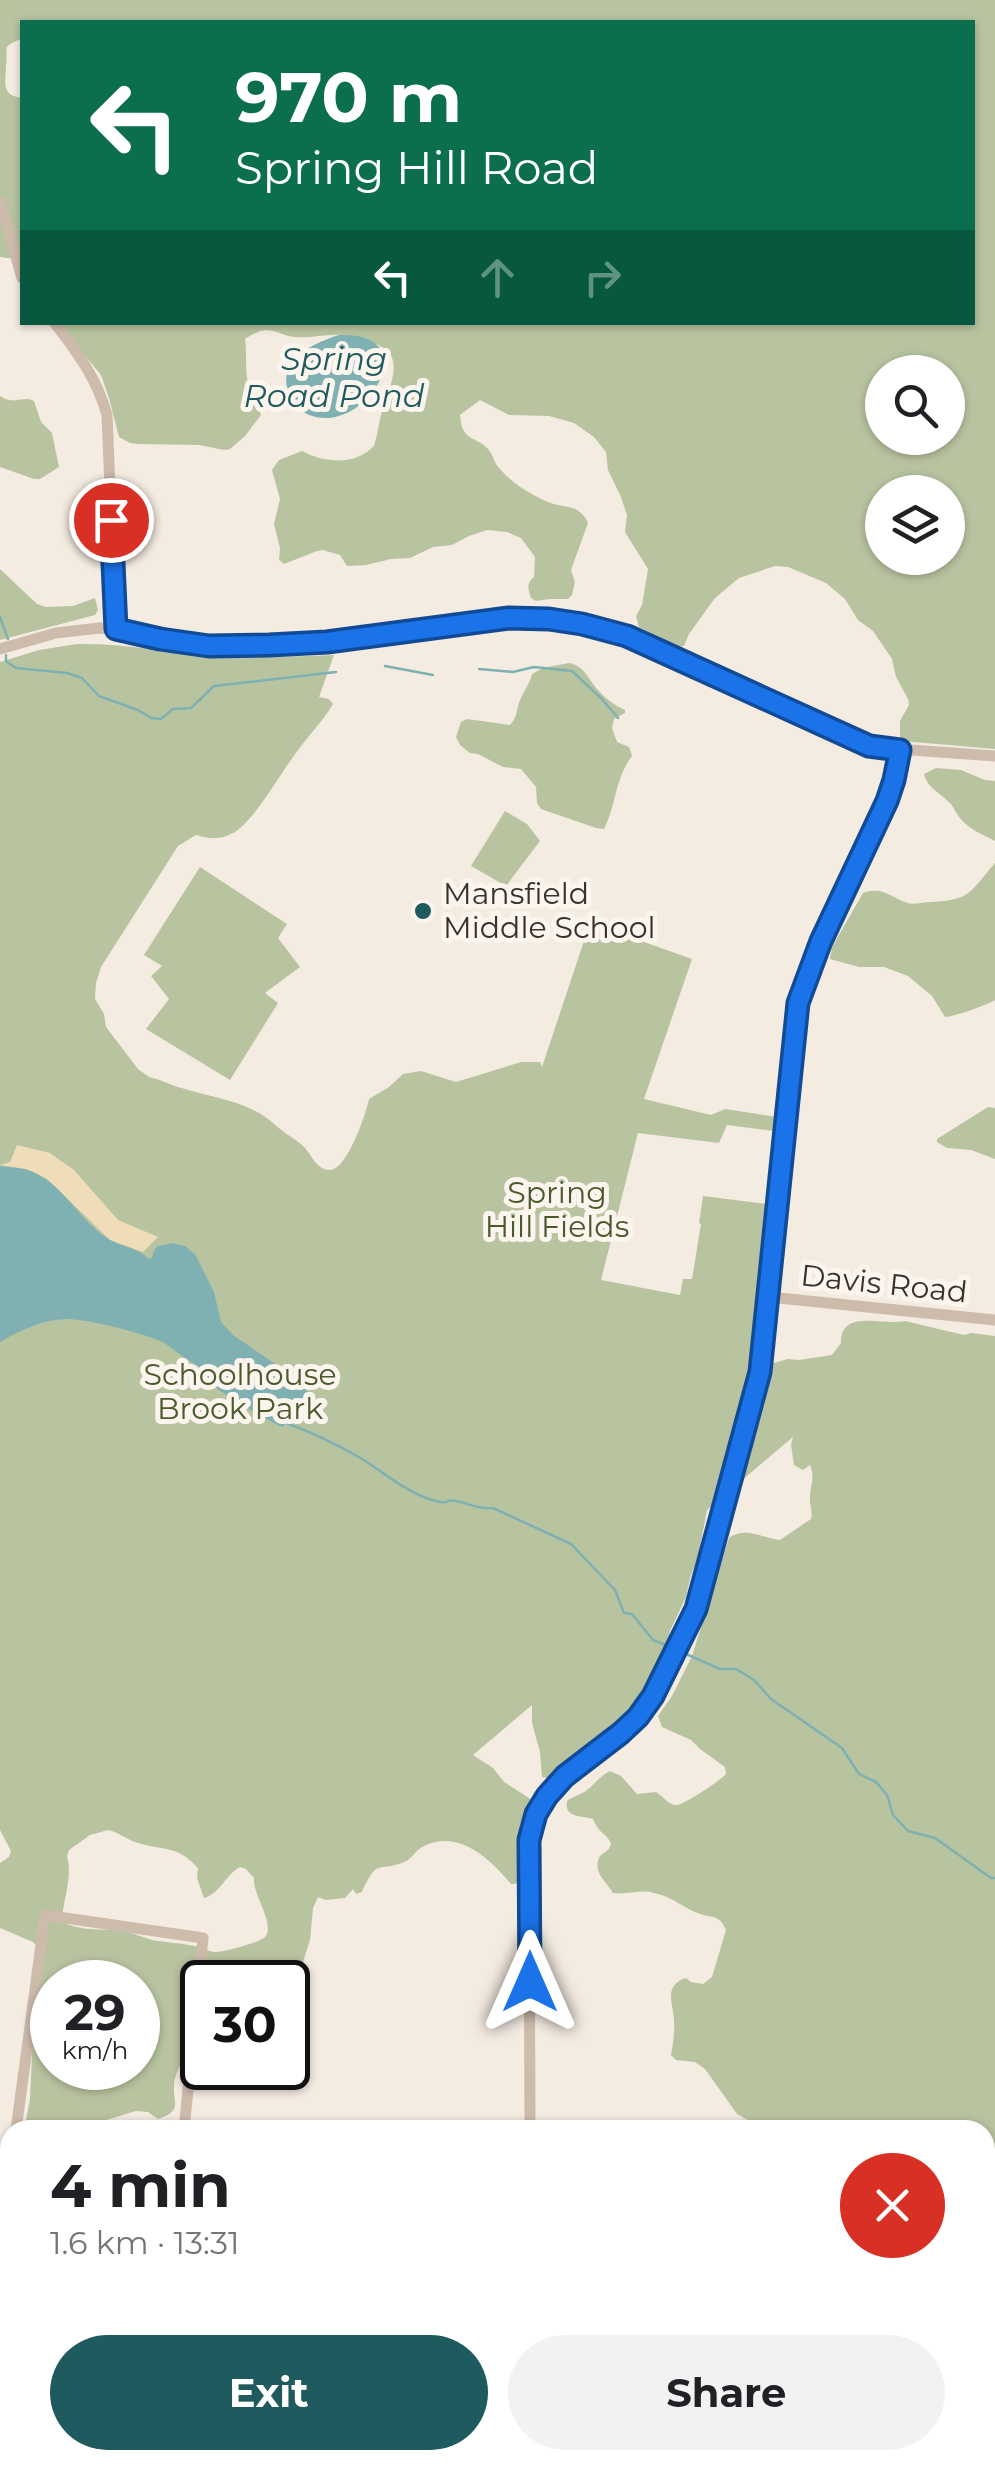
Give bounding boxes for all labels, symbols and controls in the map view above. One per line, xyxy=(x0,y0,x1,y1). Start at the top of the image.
text: 970 m xyxy=(235,54,462,140)
icon: left xyxy=(70,60,200,190)
text: Spring Hill Road xyxy=(235,140,598,195)
icon: left xyxy=(365,250,420,305)
icon: ahead xyxy=(470,250,525,305)
icon: right xyxy=(575,250,630,305)
water label: Spring Road Pond xyxy=(244,339,425,415)
map controls xyxy=(865,355,965,575)
button: search xyxy=(865,355,965,455)
button: layers xyxy=(865,475,965,575)
pin xyxy=(69,478,154,563)
icon: arrive xyxy=(84,493,139,548)
place label: Mansfield Middle School xyxy=(443,875,656,946)
marker: Mansfield Middle School xyxy=(412,900,434,922)
park label: Spring Hill Fields xyxy=(485,1174,629,1245)
street label: Davis Road xyxy=(799,1256,969,1311)
park label: Schoolhouse Brook Park xyxy=(143,1356,337,1427)
position arrow xyxy=(478,1930,582,2034)
speed limit sign: 30 xyxy=(180,1960,310,2090)
text: 29 xyxy=(64,1982,126,2043)
text: km/h xyxy=(62,2035,128,2065)
text: 4 min xyxy=(50,2149,231,2222)
button: close xyxy=(840,2153,945,2258)
text: 1.6 km · 13:31 xyxy=(50,2223,240,2262)
button: Exit xyxy=(50,2335,488,2450)
button: Share xyxy=(508,2335,945,2450)

